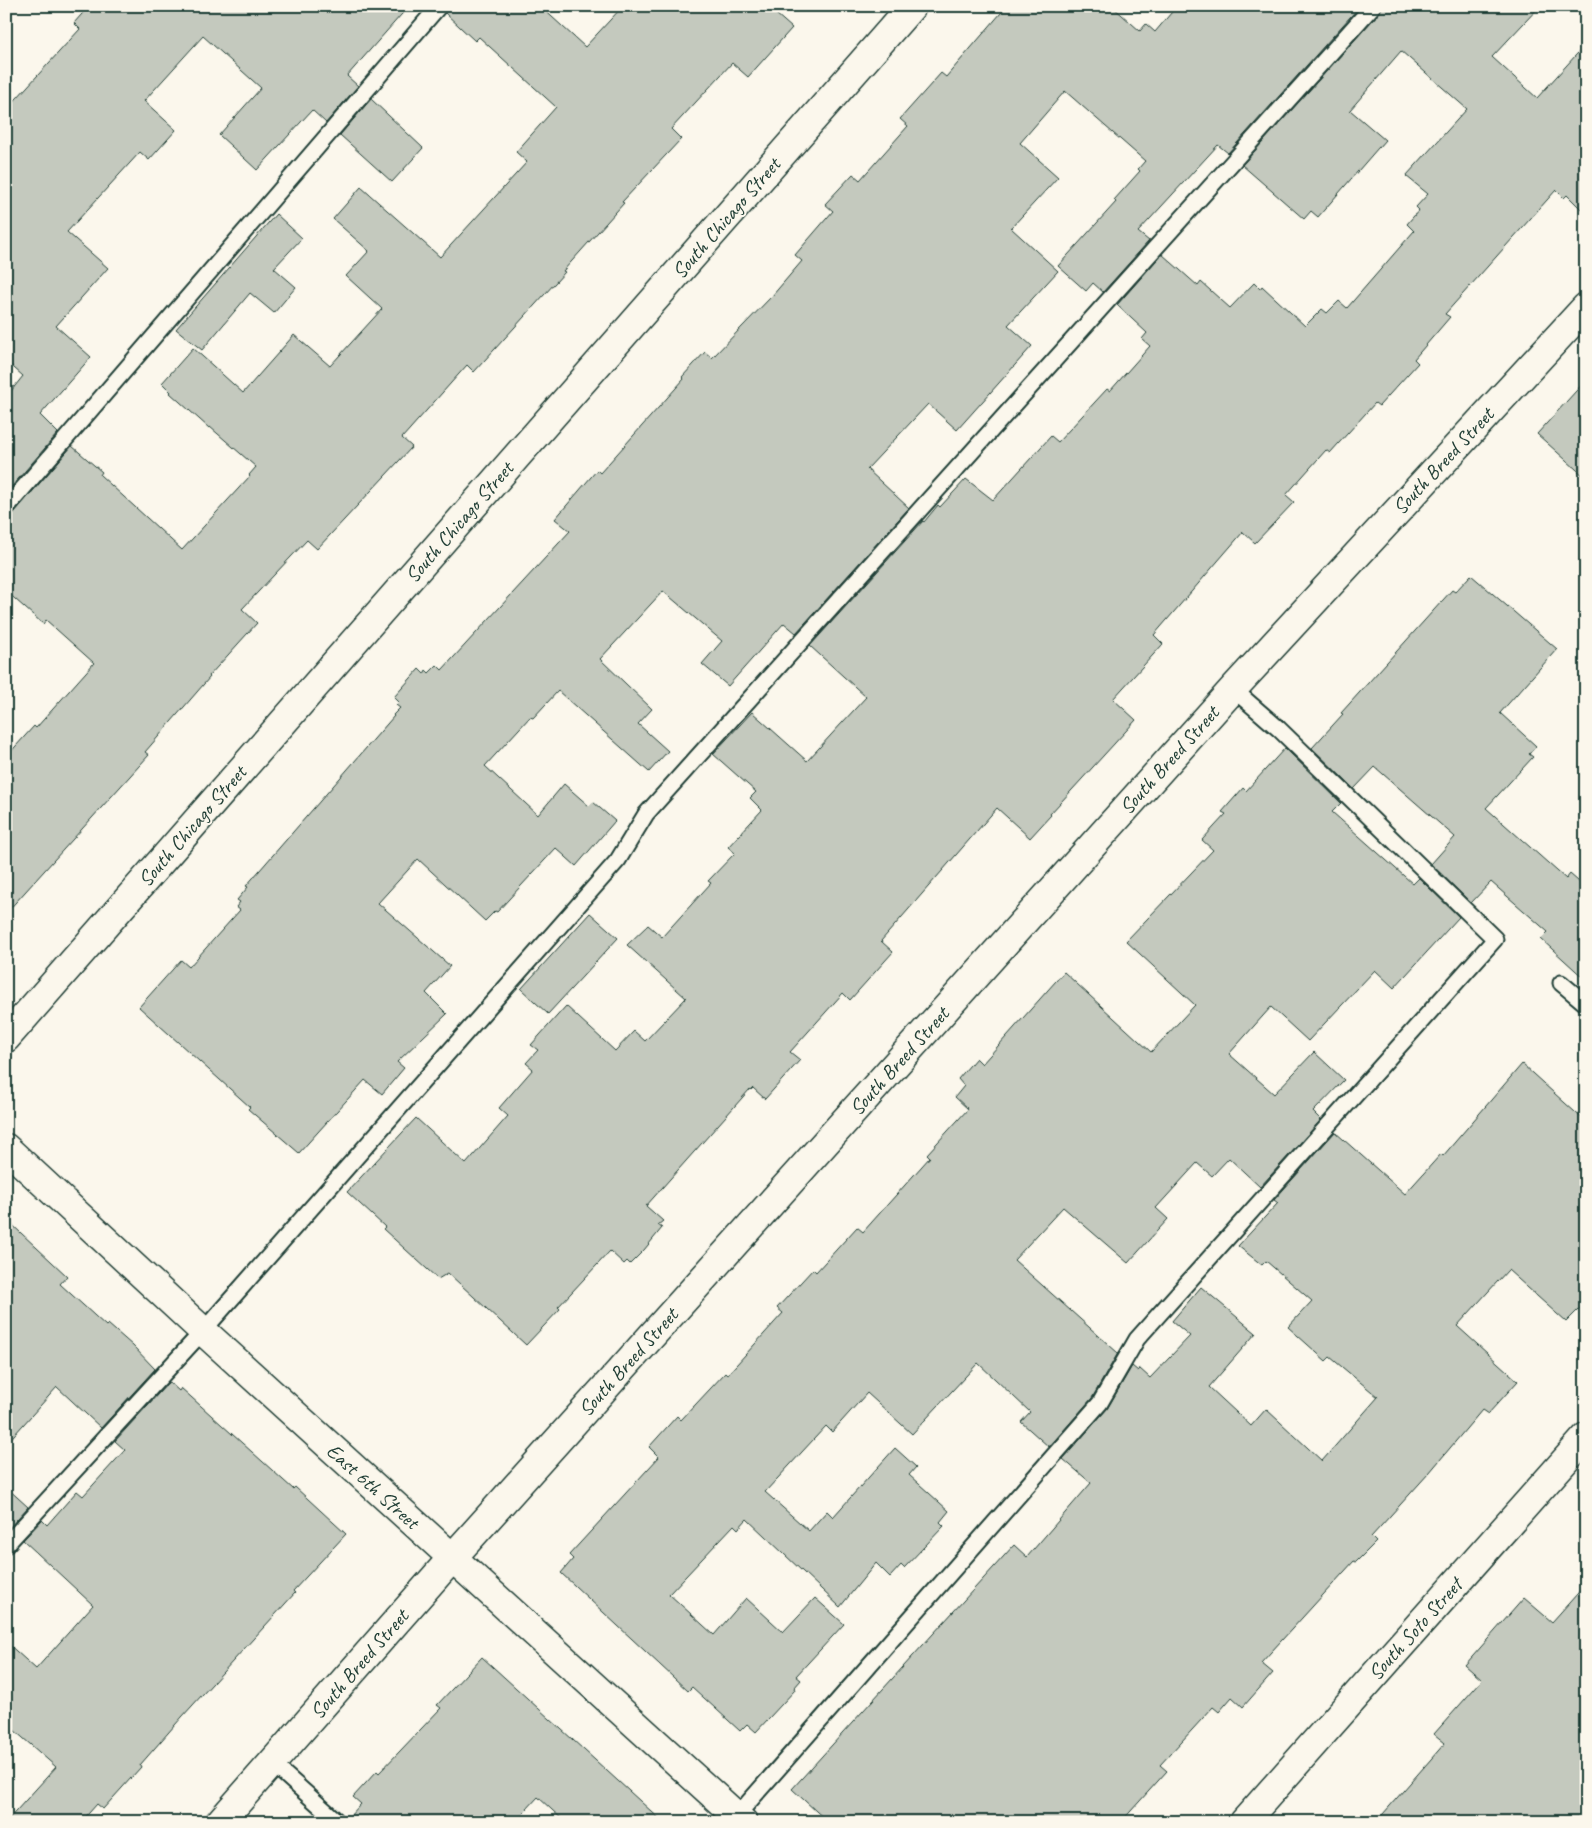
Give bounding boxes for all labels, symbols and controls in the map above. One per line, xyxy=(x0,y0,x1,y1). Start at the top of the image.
street label: South Chicago Street xyxy=(666,150,787,284)
street label: South Breed Street xyxy=(1387,401,1501,520)
street label: South Chicago Street xyxy=(399,454,520,588)
street label: South Breed Street xyxy=(1114,699,1226,820)
street label: South Chicago Street xyxy=(132,758,253,892)
street label: South Breed Street xyxy=(844,1000,956,1121)
street label: South Breed Street xyxy=(573,1301,685,1422)
street label: East 6th Street xyxy=(321,1438,426,1536)
street label: South Soto Street xyxy=(1362,1570,1470,1686)
street label: South Breed Street xyxy=(304,1602,415,1724)

